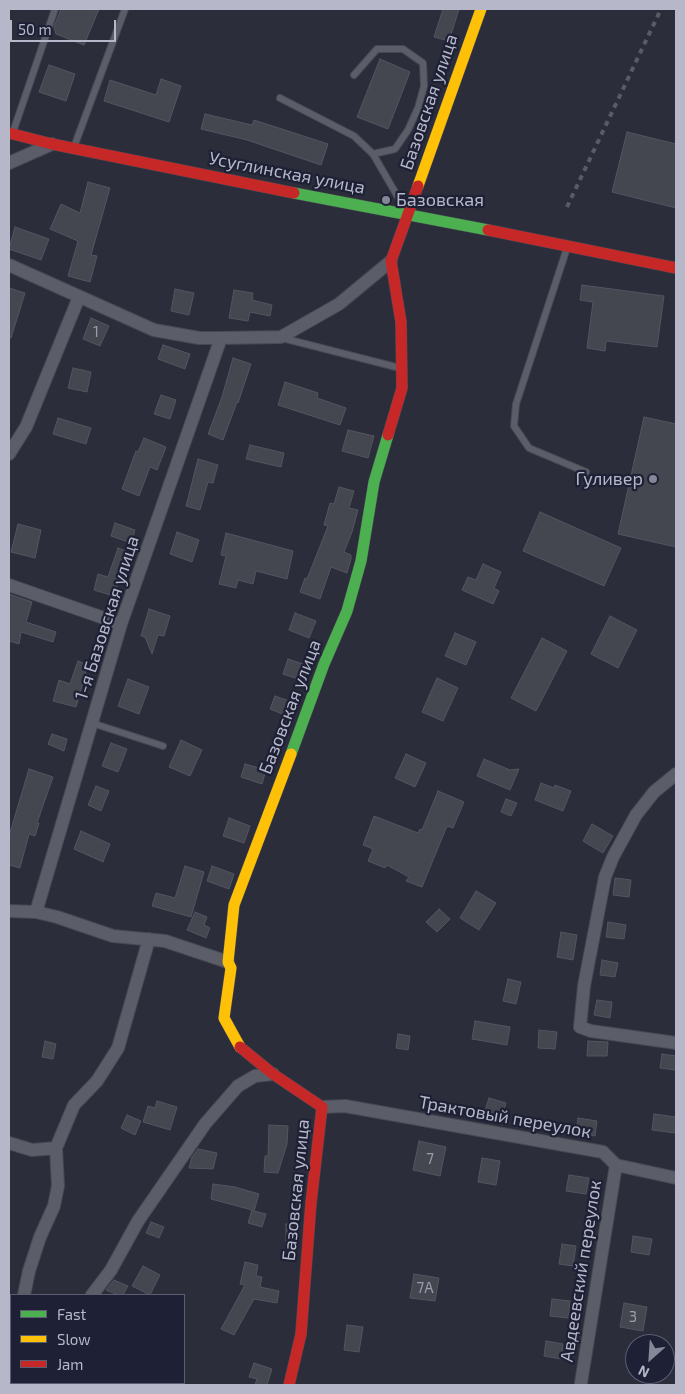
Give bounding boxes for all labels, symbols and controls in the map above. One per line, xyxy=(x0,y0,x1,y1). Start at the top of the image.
scale bar xyxy=(12,10,119,42)
text: 50 m xyxy=(18,20,52,38)
street label: Базовская улица xyxy=(396,31,462,173)
street label: Усуглинская улица xyxy=(207,147,367,199)
place label: Базовская xyxy=(396,189,484,211)
marker: Базовская xyxy=(380,194,392,206)
house number: 1 xyxy=(93,323,99,341)
place label: Гуливер xyxy=(575,468,643,490)
marker: Гуливер xyxy=(647,473,659,485)
street label: 1-я Базовская улица xyxy=(70,533,144,703)
street label: Базовская улица xyxy=(254,637,326,777)
street label: Трактовый переулок xyxy=(417,1091,593,1143)
street label: Базовская улица xyxy=(278,1118,314,1262)
house number: 7 xyxy=(426,1150,434,1168)
street label: Авдеевский переулок xyxy=(556,1179,606,1363)
house number: 7А xyxy=(416,1279,434,1297)
legend xyxy=(10,1294,185,1384)
text: Fast xyxy=(57,1305,86,1323)
house number: 3 xyxy=(629,1308,637,1326)
text: Slow xyxy=(57,1330,91,1348)
north arrow xyxy=(625,1334,675,1384)
text: Jam xyxy=(57,1355,83,1373)
text: N xyxy=(635,1362,652,1382)

